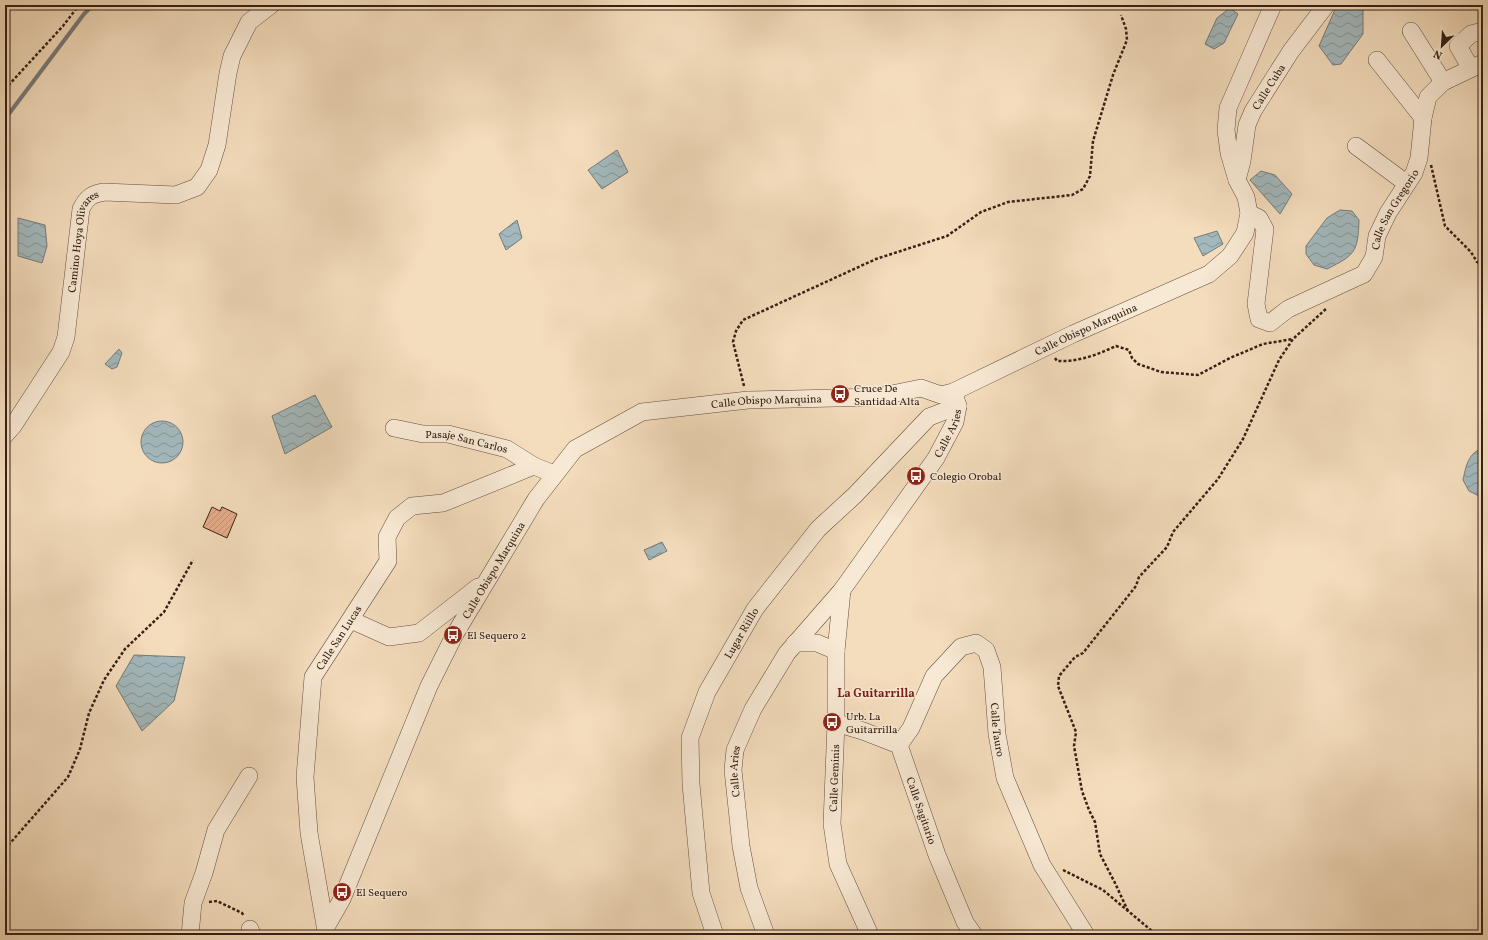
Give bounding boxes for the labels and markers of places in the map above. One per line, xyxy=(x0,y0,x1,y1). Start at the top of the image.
place label: Cruce De Santidad Alta xyxy=(854,382,920,410)
bus stop icon: Cruce De Santidad Alta xyxy=(829,383,851,405)
bus stop icon: Colegio Orobal xyxy=(905,465,927,487)
place label: Colegio Orobal xyxy=(930,470,1002,485)
bus stop icon: El Sequero 2 xyxy=(442,624,464,646)
place label: El Sequero 2 xyxy=(467,629,526,644)
place label: Urb. La Guitarrilla xyxy=(846,710,898,738)
bus stop icon: Urb. La Guitarrilla xyxy=(821,711,843,733)
bus stop icon: El Sequero xyxy=(331,881,353,903)
place label: El Sequero xyxy=(356,886,407,901)

